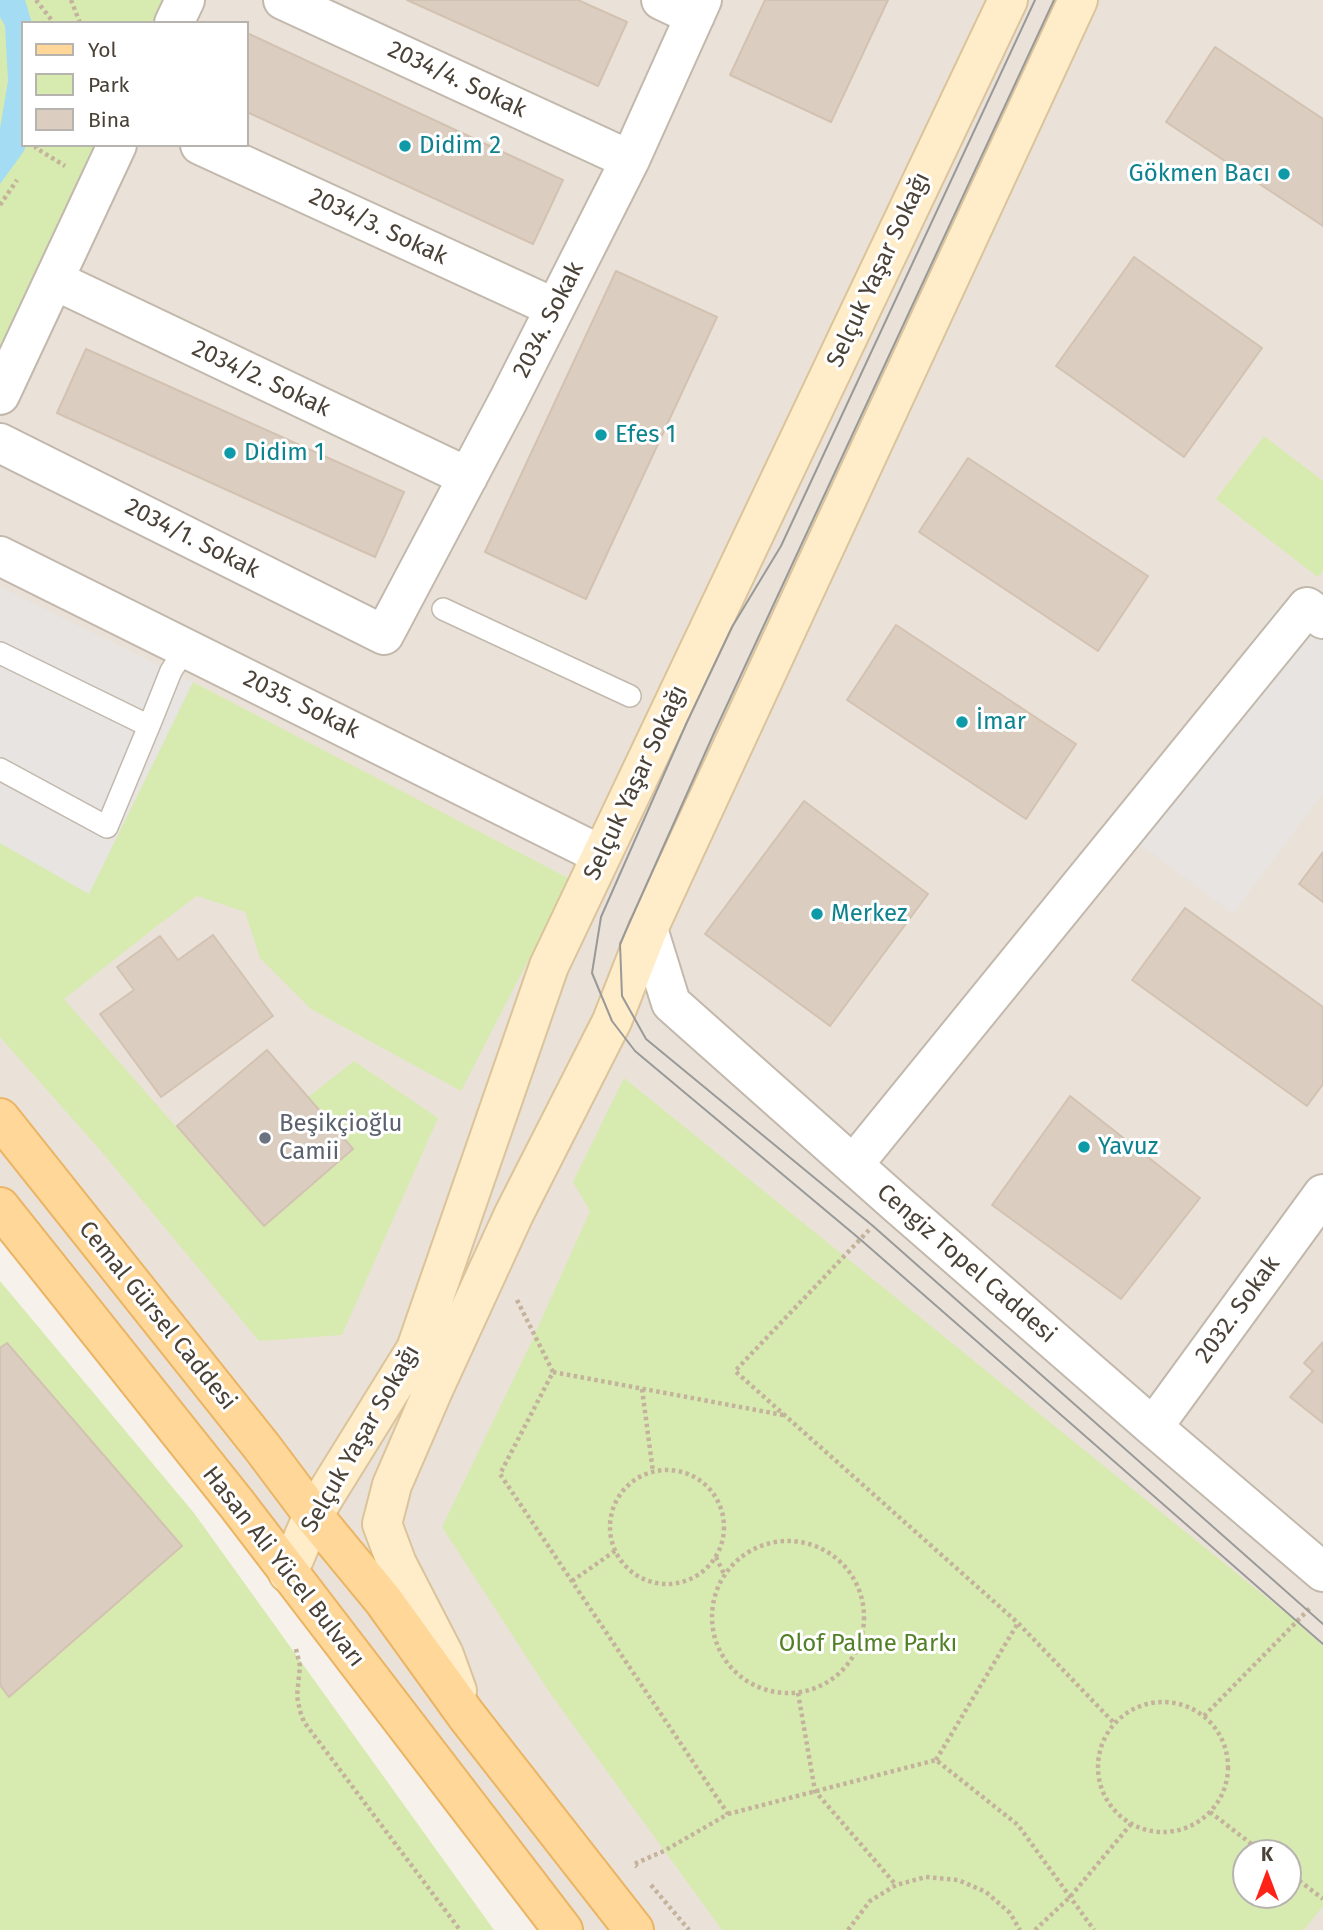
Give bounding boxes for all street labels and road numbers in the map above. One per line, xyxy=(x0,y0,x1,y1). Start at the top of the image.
street label: 2034/4. Sokak xyxy=(383,35,531,125)
street label: Selçuk Yaşar Sokağı xyxy=(821,168,937,372)
street label: 2034/3. Sokak xyxy=(304,182,452,272)
street label: 2034. Sokak xyxy=(508,257,590,383)
street label: 2034/2. Sokak xyxy=(187,334,335,424)
street label: 2034/1. Sokak xyxy=(120,493,264,585)
street label: 2035. Sokak xyxy=(238,665,364,745)
street label: Selçuk Yaşar Sokağı xyxy=(578,681,694,885)
street label: Cengiz Topel Caddesi xyxy=(870,1178,1062,1350)
street label: Cemal Gürsel Caddesi xyxy=(72,1216,242,1416)
street label: 2032. Sokak xyxy=(1190,1251,1286,1369)
street label: Selçuk Yaşar Sokağı xyxy=(296,1340,426,1538)
street label: Hasan Ali Yücel Bulvarı xyxy=(196,1461,370,1673)

